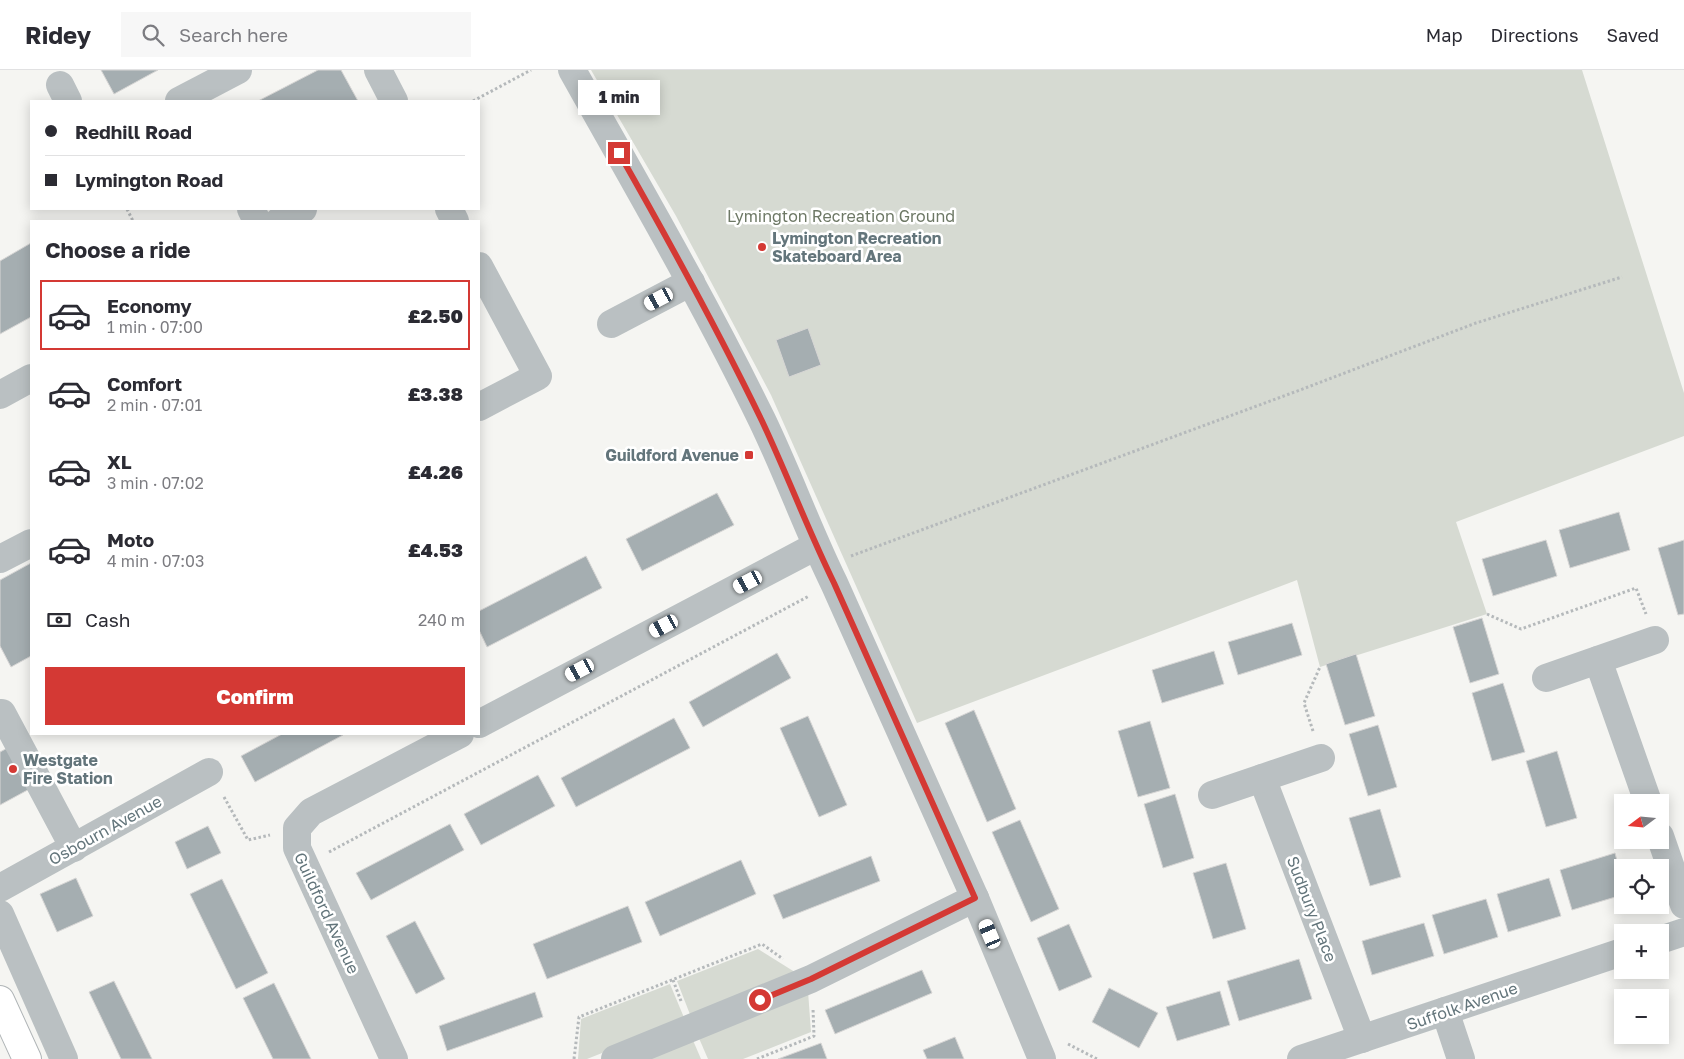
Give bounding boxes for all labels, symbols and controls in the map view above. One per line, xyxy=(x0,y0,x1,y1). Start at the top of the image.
search box xyxy=(121,12,471,57)
text: Ridey xyxy=(25,20,91,49)
icon: search xyxy=(139,21,167,49)
text: Search here xyxy=(179,23,288,46)
text: Map xyxy=(1426,24,1462,46)
text: Directions xyxy=(1490,24,1578,46)
text: Saved xyxy=(1606,24,1659,46)
callout: 1 min xyxy=(578,81,660,116)
text: 1 min xyxy=(599,87,639,107)
text: Redhill Road xyxy=(75,120,192,143)
route end xyxy=(608,142,630,164)
text: Lymington Road xyxy=(75,168,223,191)
park label: Lymington Recreation Ground xyxy=(727,206,955,226)
place label: Lymington Recreation Skateboard Area xyxy=(772,228,942,266)
text: Choose a ride xyxy=(45,236,191,263)
marker: Lymington Recreation Skateboard Area xyxy=(756,241,768,253)
car xyxy=(642,285,675,313)
icon: car xyxy=(47,293,92,338)
text: Economy xyxy=(107,294,192,317)
text: £2.50 xyxy=(408,304,463,327)
text: 1 min · 07:00 xyxy=(107,317,203,337)
icon: car xyxy=(47,371,92,416)
text: Comfort xyxy=(107,372,182,395)
text: £3.38 xyxy=(408,382,463,405)
text: 2 min · 07:01 xyxy=(107,395,202,415)
place label: Guildford Avenue xyxy=(605,445,739,465)
icon: car xyxy=(47,449,92,494)
marker: Guildford Avenue xyxy=(743,449,755,461)
text: XL xyxy=(107,450,132,473)
text: £4.26 xyxy=(408,460,463,483)
text: 3 min · 07:02 xyxy=(107,473,204,493)
icon: car xyxy=(47,527,92,572)
text: Moto xyxy=(107,528,154,551)
text: £4.53 xyxy=(408,538,463,561)
text: 4 min · 07:03 xyxy=(107,551,204,571)
car xyxy=(731,568,764,596)
icon: cash xyxy=(45,606,73,634)
text: Cash xyxy=(85,608,130,631)
text: 240 m xyxy=(418,610,465,630)
car xyxy=(647,612,680,640)
car xyxy=(563,656,596,684)
button: Confirm xyxy=(45,667,465,725)
place label: Westgate Fire Station xyxy=(23,750,113,788)
marker: Westgate Fire Station xyxy=(7,763,19,775)
street label: Osbourn Avenue xyxy=(45,791,165,869)
north arrow xyxy=(1614,794,1669,849)
map controls xyxy=(1614,794,1669,1044)
street label: Guildford Avenue xyxy=(290,849,364,977)
street label: Sudbury Place xyxy=(1283,853,1341,965)
button: locate xyxy=(1614,859,1669,914)
car xyxy=(977,917,1002,951)
button: + xyxy=(1614,924,1669,979)
street label: Suffolk Avenue xyxy=(1404,978,1520,1034)
route start xyxy=(749,989,771,1011)
button: − xyxy=(1614,989,1669,1044)

